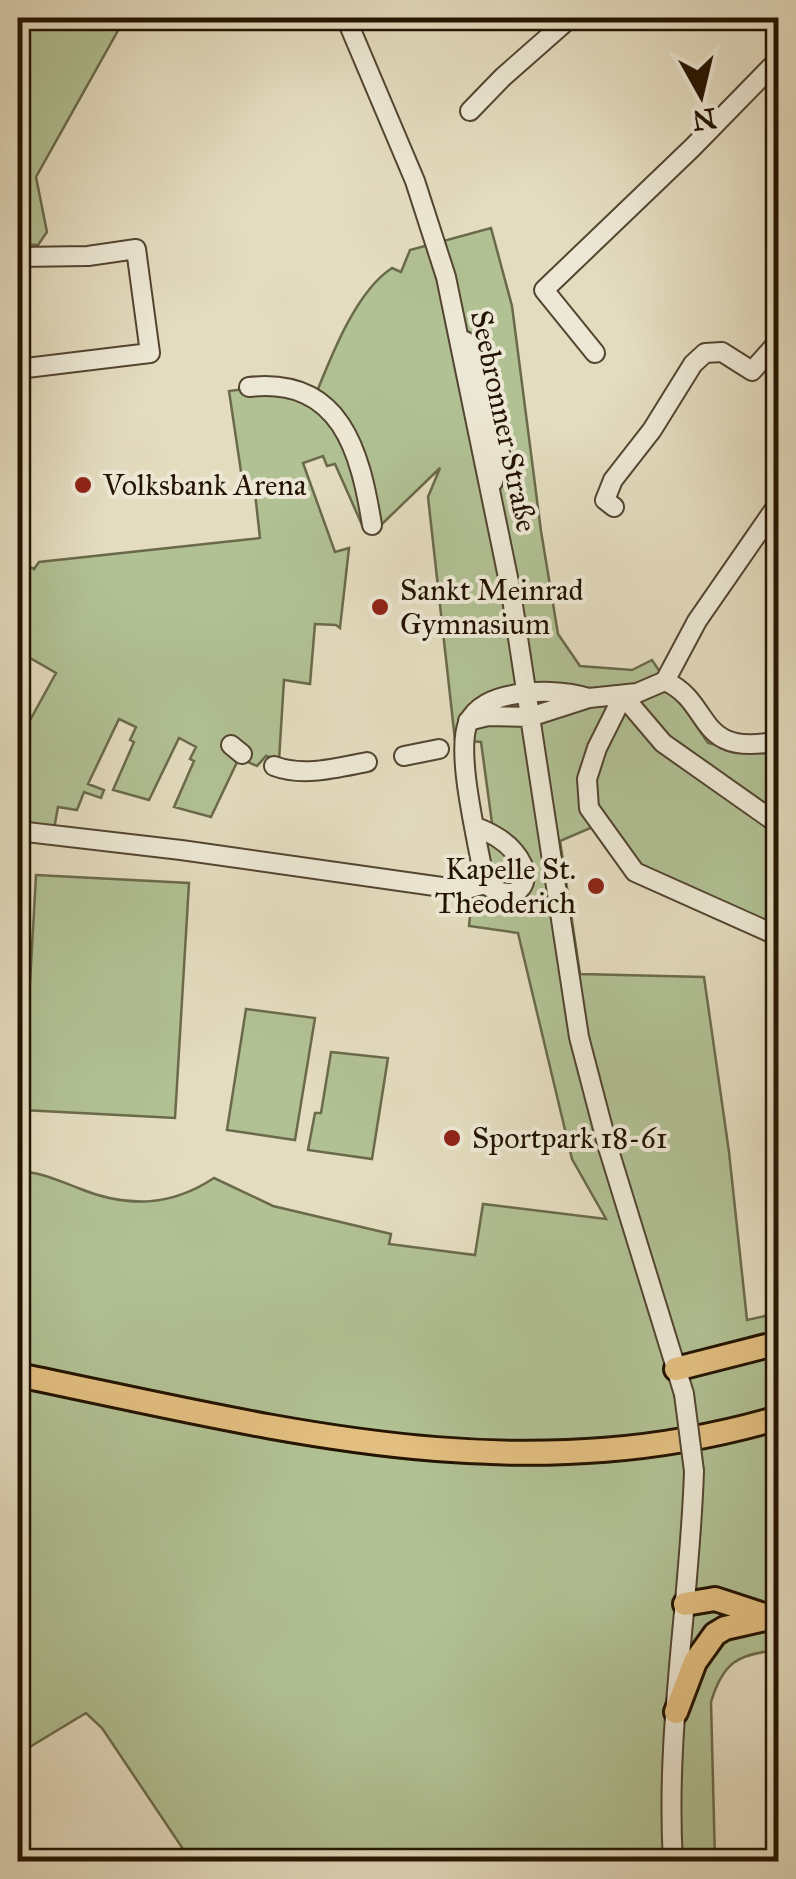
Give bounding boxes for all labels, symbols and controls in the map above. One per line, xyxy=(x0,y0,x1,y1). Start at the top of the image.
north arrow xyxy=(651,45,751,145)
text: N xyxy=(690,100,719,138)
street label: Seebronner Straße xyxy=(463,307,545,535)
place label: Volksbank Arena xyxy=(102,467,307,503)
marker: Volksbank Arena xyxy=(72,474,94,496)
place label: Sankt Meinrad Gymnasium xyxy=(400,572,584,642)
marker: Sankt Meinrad Gymnasium xyxy=(369,596,391,618)
place label: Kapelle St. Theoderich xyxy=(435,851,576,921)
marker: Kapelle St. Theoderich xyxy=(585,875,607,897)
place label: Sportpark 18-61 xyxy=(472,1120,668,1156)
marker: Sportpark 18-61 xyxy=(441,1127,463,1149)

